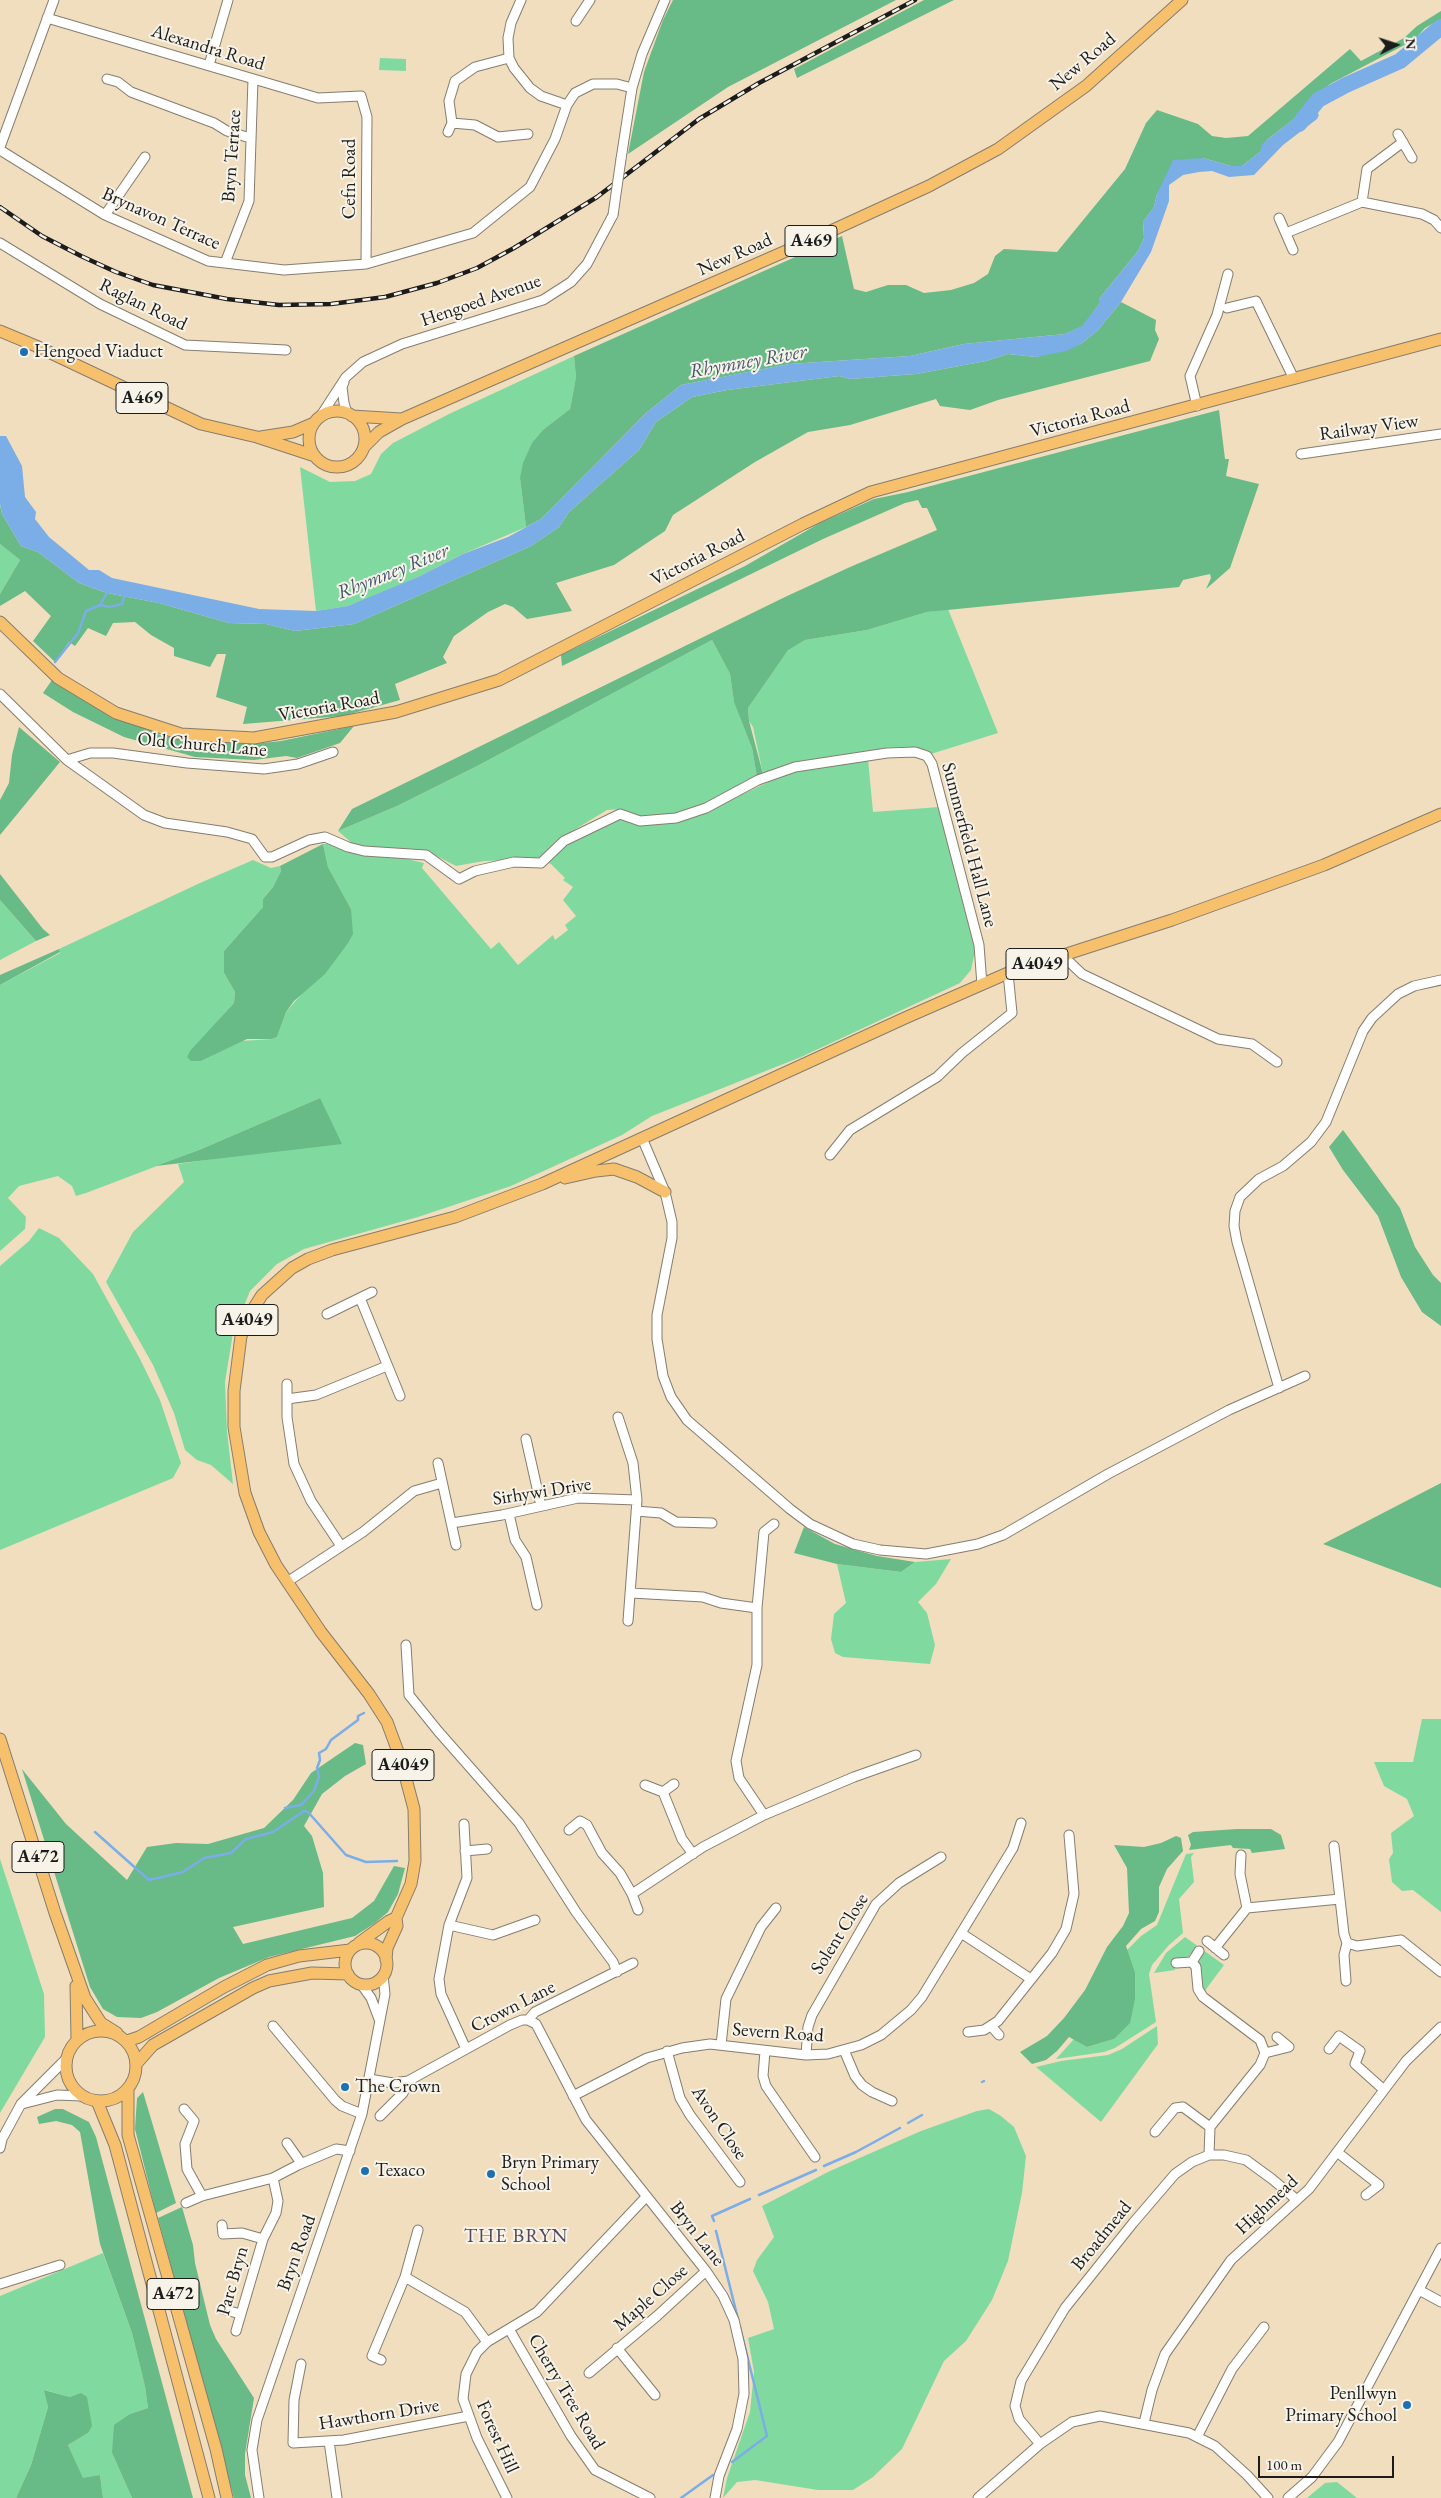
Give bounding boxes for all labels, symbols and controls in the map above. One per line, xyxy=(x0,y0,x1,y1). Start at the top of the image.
street label: Alexandra Road xyxy=(149,20,267,76)
north arrow xyxy=(1371,20,1421,70)
street label: New Road xyxy=(1045,28,1121,96)
text: N xyxy=(1402,38,1420,50)
street label: Bryn Terrace xyxy=(217,109,247,203)
street label: Cefn Road xyxy=(339,139,361,219)
street label: Brynavon Terrace xyxy=(98,183,224,255)
road number: A469 xyxy=(785,226,837,256)
street label: New Road xyxy=(694,229,776,281)
street label: Hengoed Avenue xyxy=(418,270,544,332)
street label: Raglan Road xyxy=(95,274,191,336)
water label: Rhymney River xyxy=(687,340,809,384)
place label: Hengoed Viaduct xyxy=(34,341,163,363)
marker: Hengoed Viaduct xyxy=(18,346,30,358)
road number: A469 xyxy=(116,382,168,413)
street label: Victoria Road xyxy=(1028,395,1132,443)
street label: Railway View xyxy=(1318,410,1420,446)
street label: Victoria Road xyxy=(647,525,749,591)
water label: Rhymney River xyxy=(333,539,453,605)
street label: Victoria Road xyxy=(277,687,381,727)
street label: Old Church Lane xyxy=(136,728,268,762)
street label: Summerfield Hall Lane xyxy=(936,760,1002,930)
road number: A4049 xyxy=(1006,949,1068,980)
road number: A4049 xyxy=(216,1304,278,1336)
street label: Sirhywi Drive xyxy=(491,1473,593,1511)
road number: A4049 xyxy=(372,1750,434,1780)
road number: A472 xyxy=(12,1841,64,1872)
street label: Solent Close xyxy=(806,1889,874,1979)
street label: Crown Lane xyxy=(467,1976,559,2038)
street label: Severn Road xyxy=(732,2018,824,2048)
place label: The Crown xyxy=(355,2076,441,2098)
marker: The Crown xyxy=(339,2081,351,2093)
street label: Avon Close xyxy=(686,2082,752,2164)
place label: Bryn Primary School xyxy=(501,2152,599,2196)
place label: Texaco xyxy=(375,2160,425,2182)
marker: Texaco xyxy=(359,2165,371,2177)
marker: Bryn Primary School xyxy=(485,2168,497,2180)
street label: Highmead xyxy=(1231,2170,1303,2240)
street label: Bryn Lane xyxy=(665,2197,729,2271)
street label: Broadmead xyxy=(1067,2197,1137,2275)
street label: Bryn Road xyxy=(273,2212,321,2294)
district label: THE BRYN xyxy=(463,2225,569,2249)
street label: Parc Bryn xyxy=(212,2244,254,2318)
street label: Maple Close xyxy=(609,2260,693,2336)
road number: A472 xyxy=(147,2278,199,2310)
street label: Cherry Tree Road xyxy=(523,2330,609,2454)
place label: Penllwyn Primary School xyxy=(1285,2383,1397,2427)
street label: Hawthorn Drive xyxy=(317,2394,441,2436)
street label: Forest Hill xyxy=(471,2397,523,2477)
marker: Penllwyn Primary School xyxy=(1401,2399,1413,2411)
scale bar xyxy=(1261,2446,1397,2478)
text: 100 m xyxy=(1266,2455,1302,2474)

